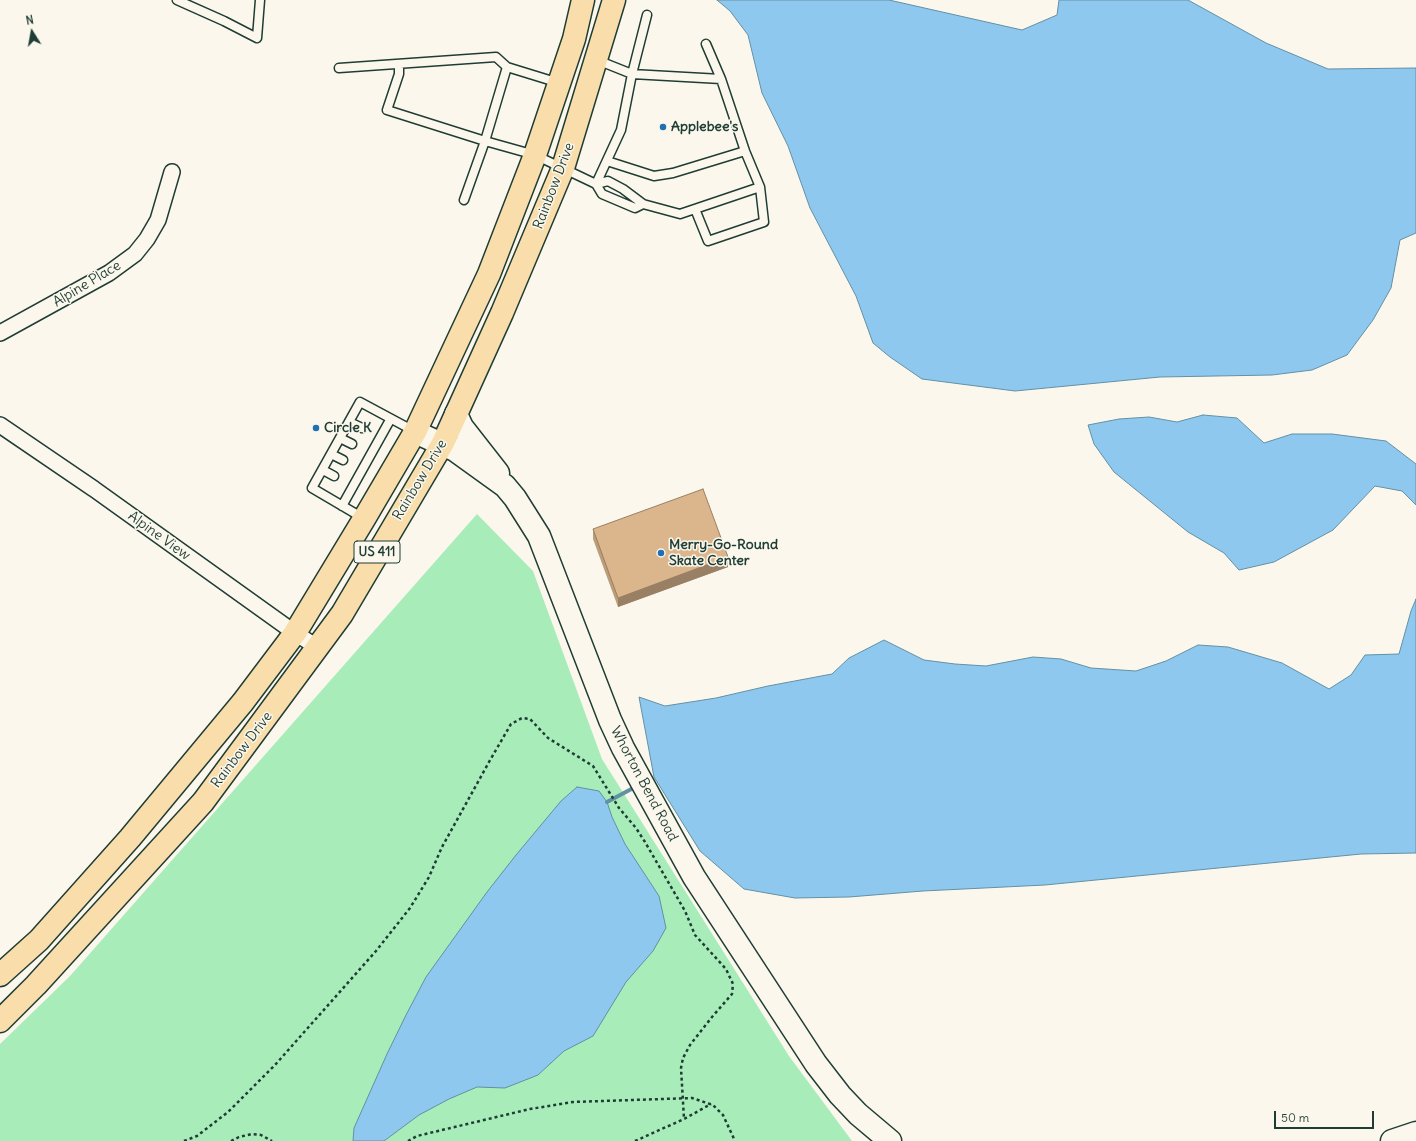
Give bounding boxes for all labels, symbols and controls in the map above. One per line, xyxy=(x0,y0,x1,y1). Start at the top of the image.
north arrow xyxy=(12,12,52,52)
text: N xyxy=(25,13,35,28)
place label: Applebee's xyxy=(671,119,738,135)
marker: Applebee's xyxy=(658,122,668,132)
street label: Rainbow Drive xyxy=(530,140,578,232)
street label: Alpine Place xyxy=(50,257,124,311)
place label: Circle K xyxy=(324,420,372,436)
marker: Circle K xyxy=(311,423,321,433)
street label: Rainbow Drive xyxy=(389,437,451,523)
street label: Alpine View xyxy=(125,508,193,564)
place label: Merry-Go-Round Skate Center xyxy=(669,537,778,570)
road number: US 411 xyxy=(354,541,400,563)
marker: Merry-Go-Round Skate Center xyxy=(656,548,666,558)
street label: Rainbow Drive xyxy=(208,709,276,791)
street label: Whorton Bend Road xyxy=(607,724,681,844)
scale bar xyxy=(1276,1103,1376,1129)
text: 50 m xyxy=(1281,1110,1309,1125)

